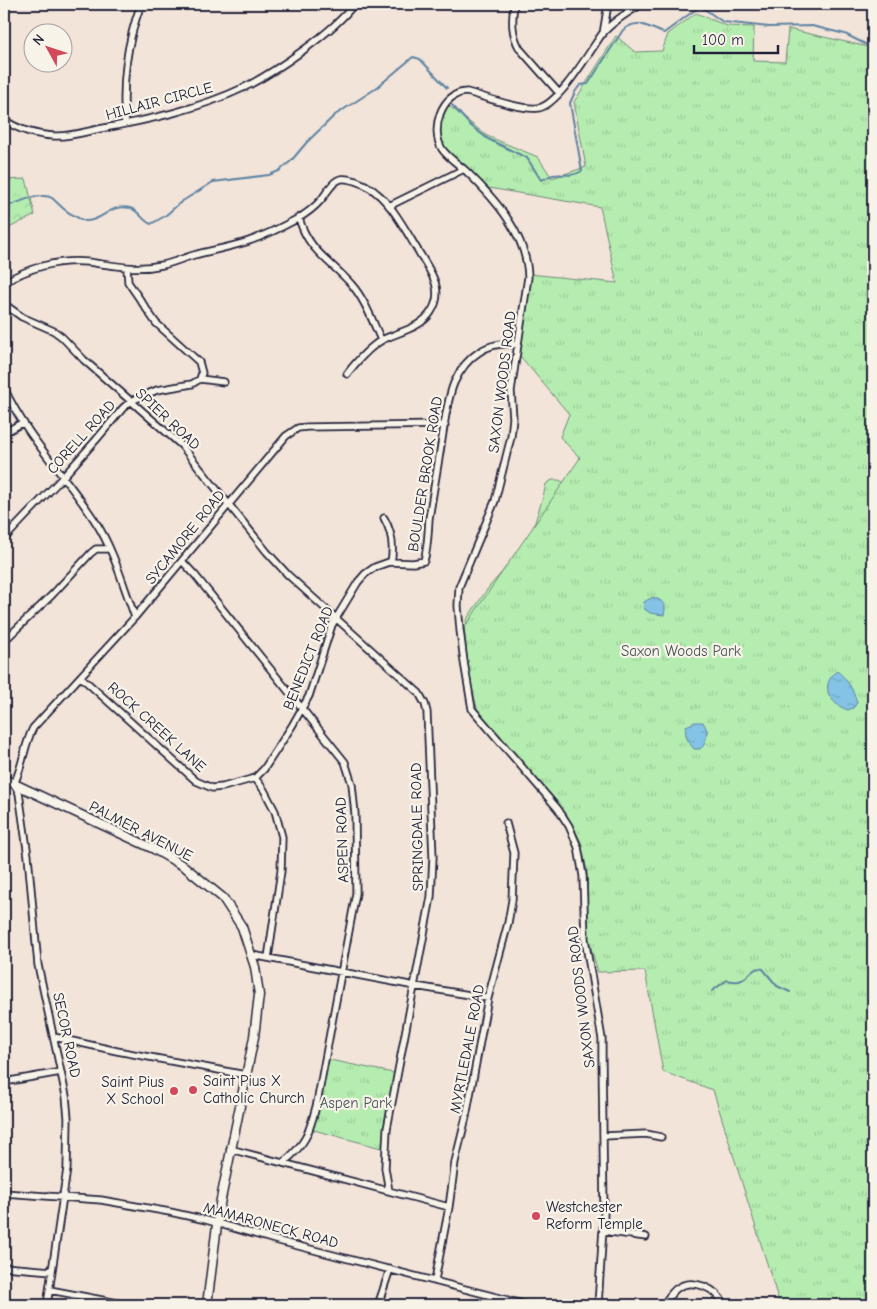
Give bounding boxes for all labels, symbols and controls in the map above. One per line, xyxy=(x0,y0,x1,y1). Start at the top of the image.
north arrow xyxy=(22,22,72,72)
scale bar xyxy=(694,22,778,54)
text: N xyxy=(29,31,48,49)
text: 100 m xyxy=(702,31,744,49)
street label: HILLAIR CIRCLE xyxy=(104,78,214,124)
street label: SAXON WOODS ROAD xyxy=(484,310,520,454)
street label: SPIER ROAD xyxy=(132,384,204,454)
street label: BOULDER BROOK ROAD xyxy=(404,395,446,553)
street label: CORELL ROAD xyxy=(43,396,119,478)
street label: SYCAMORE ROAD xyxy=(141,486,229,588)
street label: BENEDICT ROAD xyxy=(279,603,337,713)
park label: Saxon Woods Park xyxy=(621,642,742,660)
street label: ROCK CREEK LANE xyxy=(104,678,210,776)
street label: SPRINGDALE ROAD xyxy=(407,763,427,891)
street label: PALMER AVENUE xyxy=(86,797,196,865)
street label: ASPEN ROAD xyxy=(332,797,352,883)
street label: SAXON WOODS ROAD xyxy=(563,925,599,1069)
street label: MYRTLEDALE ROAD xyxy=(446,983,488,1115)
street label: SECOR ROAD xyxy=(49,991,85,1079)
place label: Saint Pius X Catholic Church xyxy=(203,1072,305,1107)
place label: Saint Pius X School xyxy=(101,1073,164,1108)
marker: Saint Pius X Catholic Church xyxy=(187,1084,199,1096)
marker: Saint Pius X School xyxy=(168,1085,180,1097)
park label: Aspen Park xyxy=(320,1094,393,1112)
street label: MAMARONECK ROAD xyxy=(201,1198,341,1252)
place label: Westchester Reform Temple xyxy=(546,1198,643,1233)
marker: Westchester Reform Temple xyxy=(530,1210,542,1222)

